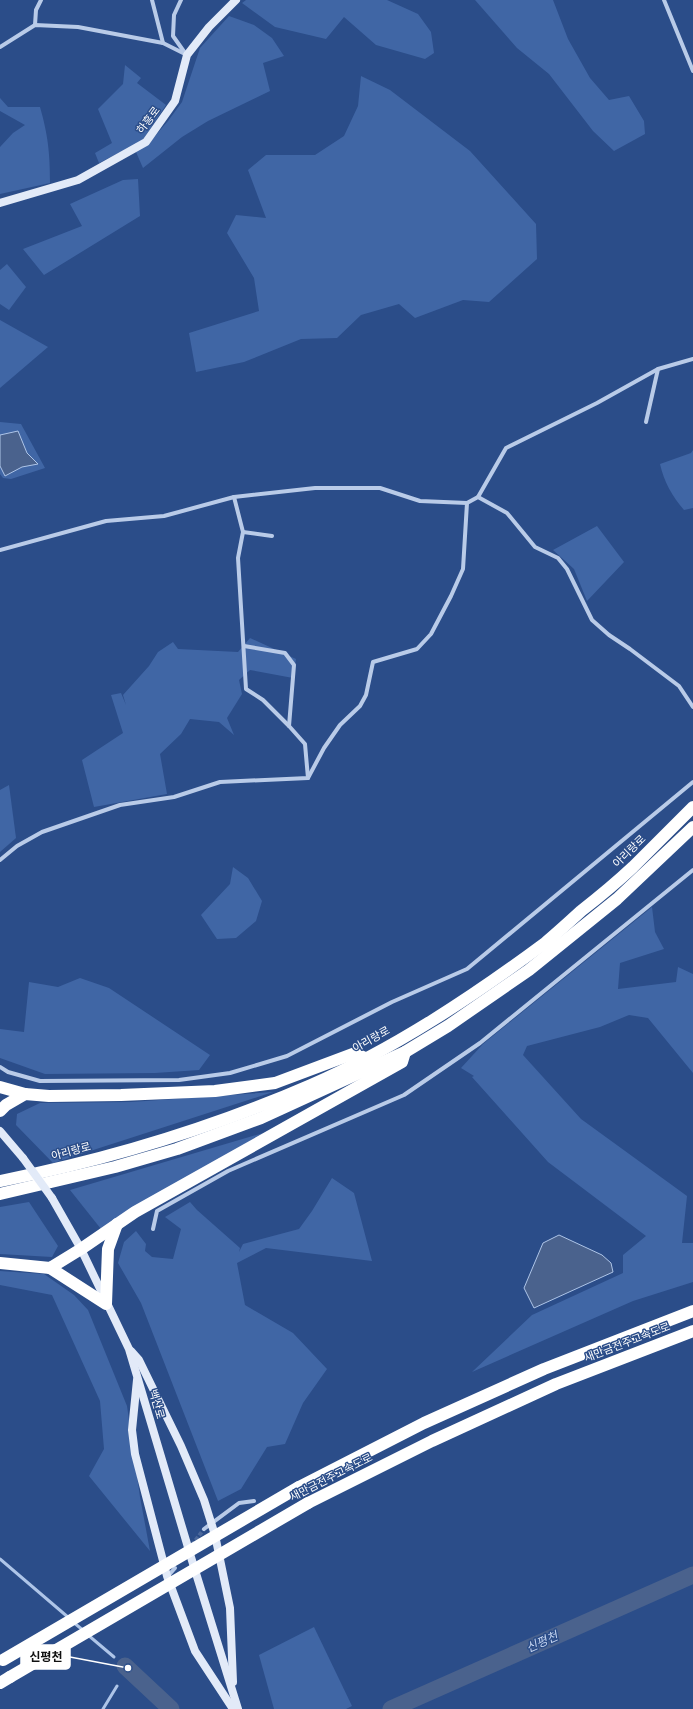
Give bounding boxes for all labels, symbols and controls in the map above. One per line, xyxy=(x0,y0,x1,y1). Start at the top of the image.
street label: 하흥로 xyxy=(134,104,162,136)
street label: 아리랑로 xyxy=(610,833,648,869)
street label: 아리랑로 xyxy=(350,1024,392,1054)
street label: 아리랑로 xyxy=(50,1140,92,1162)
street label: 새만금전주고속도로 xyxy=(582,1320,672,1364)
street label: 백산로 xyxy=(147,1388,167,1420)
street label: 새만금전주고속도로 xyxy=(288,1451,374,1503)
water label: 신평천 xyxy=(524,1628,562,1655)
callout: 신평천 xyxy=(21,1645,70,1669)
text: 신평천 xyxy=(29,1650,63,1664)

